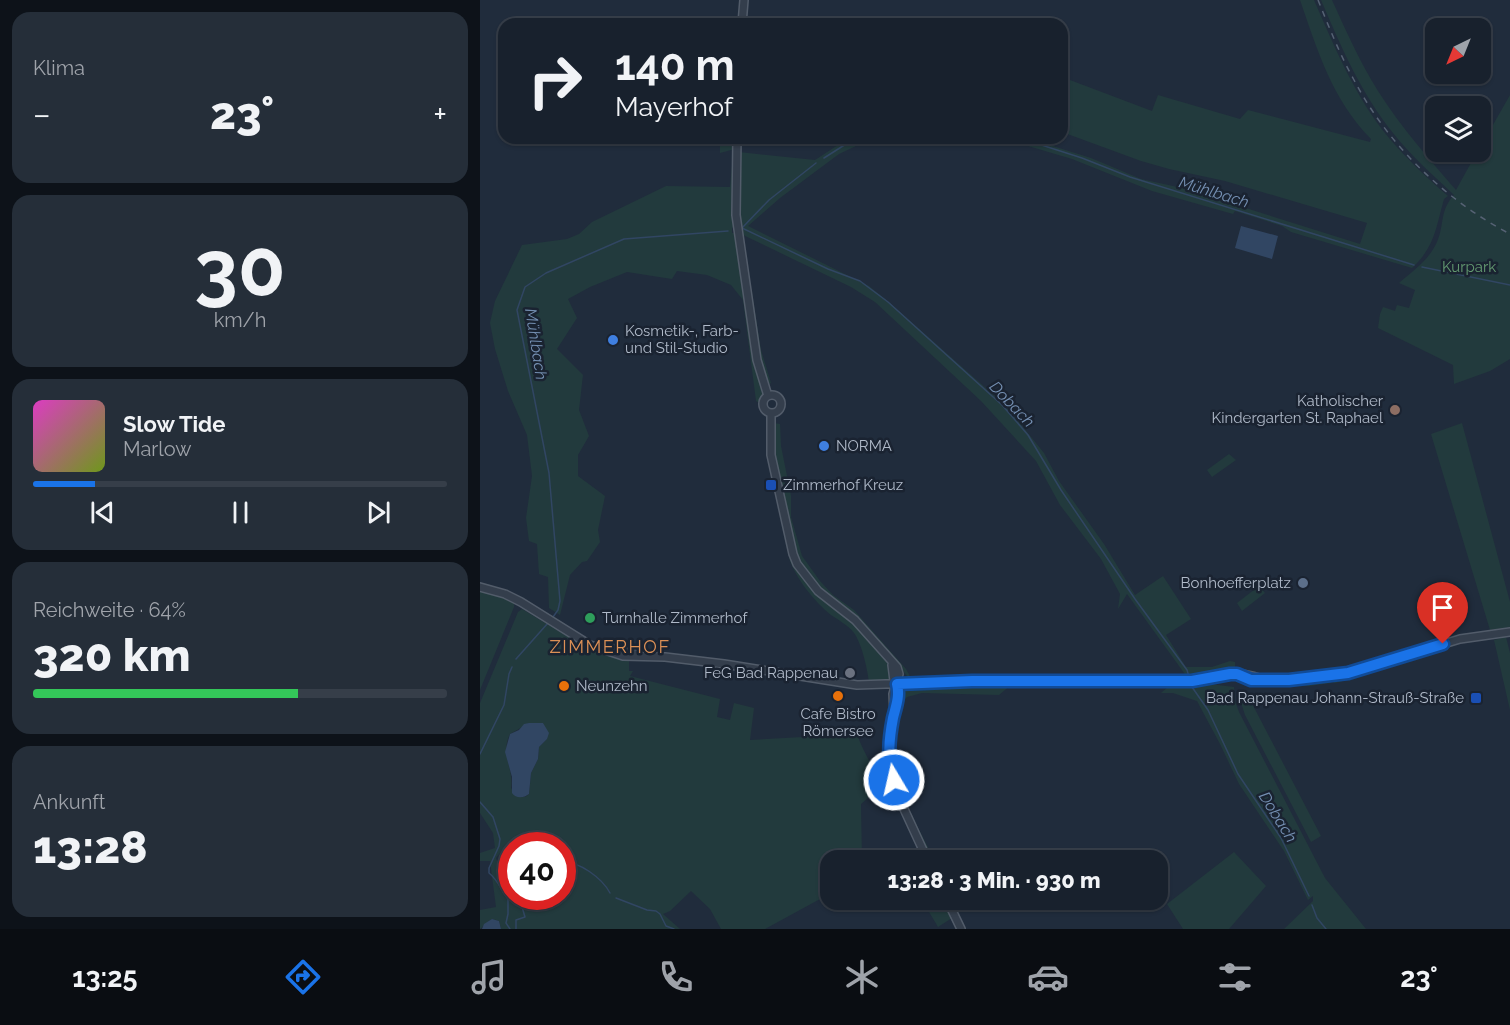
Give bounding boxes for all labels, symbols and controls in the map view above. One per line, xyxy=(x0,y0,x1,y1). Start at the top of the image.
north arrow xyxy=(1425,18,1491,84)
map controls xyxy=(1425,18,1491,162)
text: 140 m xyxy=(615,41,735,90)
icon: right xyxy=(516,42,594,120)
text: Klima xyxy=(33,56,85,80)
text: 23° xyxy=(210,87,274,140)
text: Mayerhof xyxy=(615,91,733,122)
text: − xyxy=(33,95,51,134)
text: + xyxy=(433,95,447,134)
button: layers xyxy=(1425,96,1491,162)
water label: Mühlbach xyxy=(1177,172,1251,212)
text: 30 xyxy=(194,223,286,314)
park label: Kurpark xyxy=(1442,258,1496,276)
water label: Mühlbach xyxy=(521,307,551,381)
text: km/h xyxy=(214,308,266,332)
place label: Kosmetik-, Farb- und Stil-Studio xyxy=(625,322,739,357)
marker: Kosmetik-, Farb- und Stil-Studio xyxy=(606,333,620,347)
water label: Dobach xyxy=(986,377,1039,431)
place label: Katholischer Kindergarten St. Raphael xyxy=(1212,392,1384,427)
marker: Katholischer Kindergarten St. Raphael xyxy=(1388,403,1402,417)
text: Slow Tide xyxy=(123,411,225,437)
text: Marlow xyxy=(123,437,192,461)
place label: NORMA xyxy=(836,437,892,455)
marker: NORMA xyxy=(817,439,831,453)
place label: Zimmerhof Kreuz xyxy=(783,476,903,494)
marker: Zimmerhof Kreuz xyxy=(764,478,778,492)
icon: previous xyxy=(86,496,119,529)
icon: pause xyxy=(224,496,257,529)
icon: next xyxy=(362,496,395,529)
place label: Bonhoefferplatz xyxy=(1181,574,1291,592)
marker: Bonhoefferplatz xyxy=(1296,576,1310,590)
pin xyxy=(1417,582,1468,644)
icon: arrive xyxy=(1426,591,1459,624)
text: Reichweite · 64% xyxy=(33,598,186,622)
place label: Turnhalle Zimmerhof xyxy=(602,609,748,627)
marker: Turnhalle Zimmerhof xyxy=(583,611,597,625)
text: 320 km xyxy=(33,629,191,682)
district label: ZIMMERHOF xyxy=(550,636,670,657)
place label: FeG Bad Rappenau xyxy=(704,664,838,682)
marker: FeG Bad Rappenau xyxy=(843,666,857,680)
place label: Neunzehn xyxy=(576,677,647,695)
marker: Neunzehn xyxy=(557,679,571,693)
marker: Cafe Bistro Römersee xyxy=(831,689,845,703)
place label: Bad Rappenau Johann-Strauß-Straße xyxy=(1206,689,1464,707)
marker: Bad Rappenau Johann-Strauß-Straße xyxy=(1469,691,1483,705)
place label: Cafe Bistro Römersee xyxy=(800,705,876,740)
position arrow xyxy=(862,748,926,812)
water label: Dobach xyxy=(1255,788,1301,846)
text: Ankunft xyxy=(33,790,106,814)
text: 13:28 xyxy=(33,821,148,874)
speed limit sign: 40 xyxy=(498,832,576,910)
text: 13:28 · 3 Min. · 930 m xyxy=(888,867,1100,893)
icon: directions xyxy=(282,956,324,998)
icon: music xyxy=(468,956,510,998)
icon: phone xyxy=(655,956,697,998)
icon: climate xyxy=(841,956,883,998)
icon: car xyxy=(1027,956,1069,998)
icon: filters xyxy=(1214,956,1256,998)
text: 13:25 xyxy=(72,962,137,993)
text: 23° xyxy=(1400,962,1438,993)

